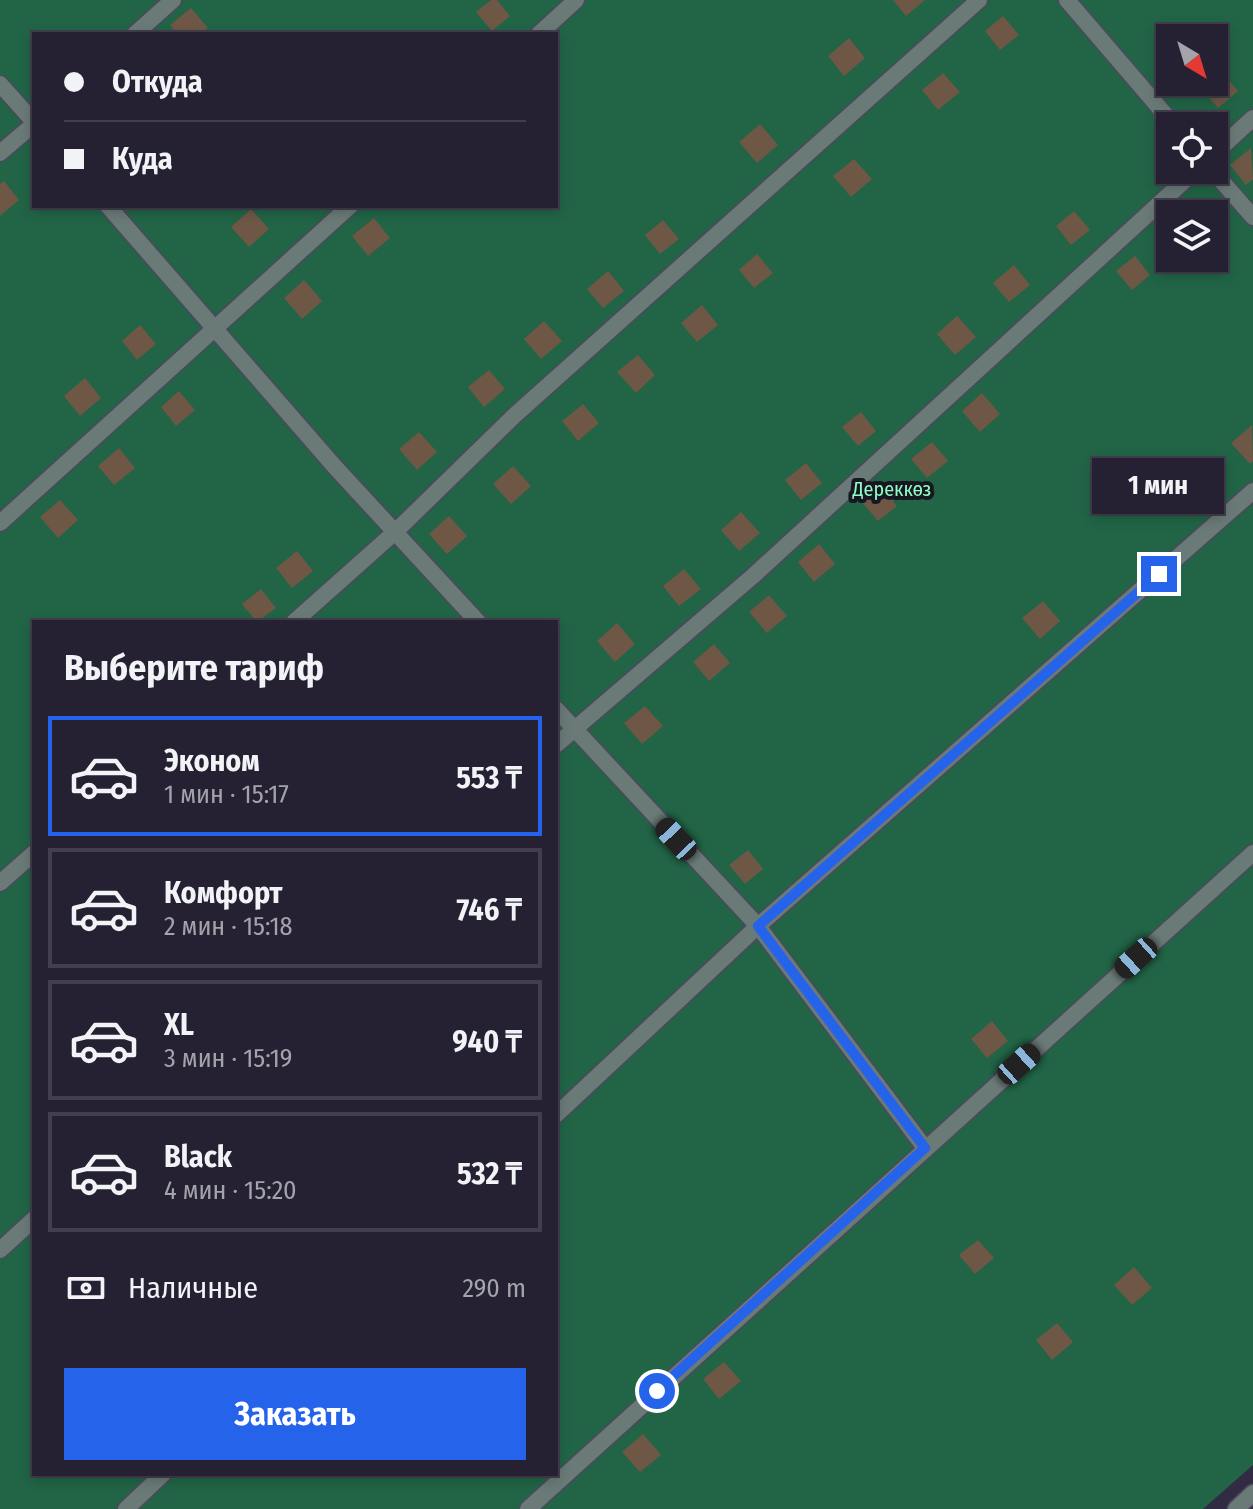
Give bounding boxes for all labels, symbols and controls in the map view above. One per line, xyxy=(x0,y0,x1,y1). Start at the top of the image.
north arrow xyxy=(1156,24,1228,96)
map controls xyxy=(1156,24,1228,272)
text: Откуда xyxy=(112,64,203,100)
button: locate xyxy=(1156,112,1228,184)
text: Куда xyxy=(112,141,173,177)
button: layers xyxy=(1156,200,1228,272)
callout: 1 мин xyxy=(1093,458,1225,514)
text: 1 мин xyxy=(1128,470,1188,501)
park label: Дереккөз xyxy=(852,477,932,501)
route end xyxy=(1141,556,1177,592)
text: Выберите тариф xyxy=(64,646,324,690)
icon: car xyxy=(68,740,140,812)
text: Эконом xyxy=(164,743,260,779)
text: 553 ₸ xyxy=(456,760,522,796)
text: 1 мин · 15:17 xyxy=(164,779,289,810)
car xyxy=(651,813,701,865)
icon: car xyxy=(68,872,140,944)
text: Комфорт xyxy=(164,875,282,911)
text: 746 ₸ xyxy=(456,892,522,928)
text: 2 мин · 15:18 xyxy=(164,911,293,942)
car xyxy=(1110,933,1162,983)
icon: car xyxy=(68,1004,140,1076)
text: XL xyxy=(164,1007,194,1043)
text: 940 ₸ xyxy=(452,1024,522,1060)
car xyxy=(993,1039,1045,1089)
text: 3 мин · 15:19 xyxy=(164,1043,293,1074)
icon: car xyxy=(68,1136,140,1208)
text: Black xyxy=(164,1139,232,1175)
text: 532 ₸ xyxy=(457,1156,522,1192)
text: 4 мин · 15:20 xyxy=(164,1175,297,1206)
icon: cash xyxy=(64,1266,108,1310)
text: Наличные xyxy=(128,1270,258,1306)
text: 290 m xyxy=(462,1273,526,1304)
button: Заказать xyxy=(64,1368,526,1460)
route start xyxy=(639,1373,675,1409)

